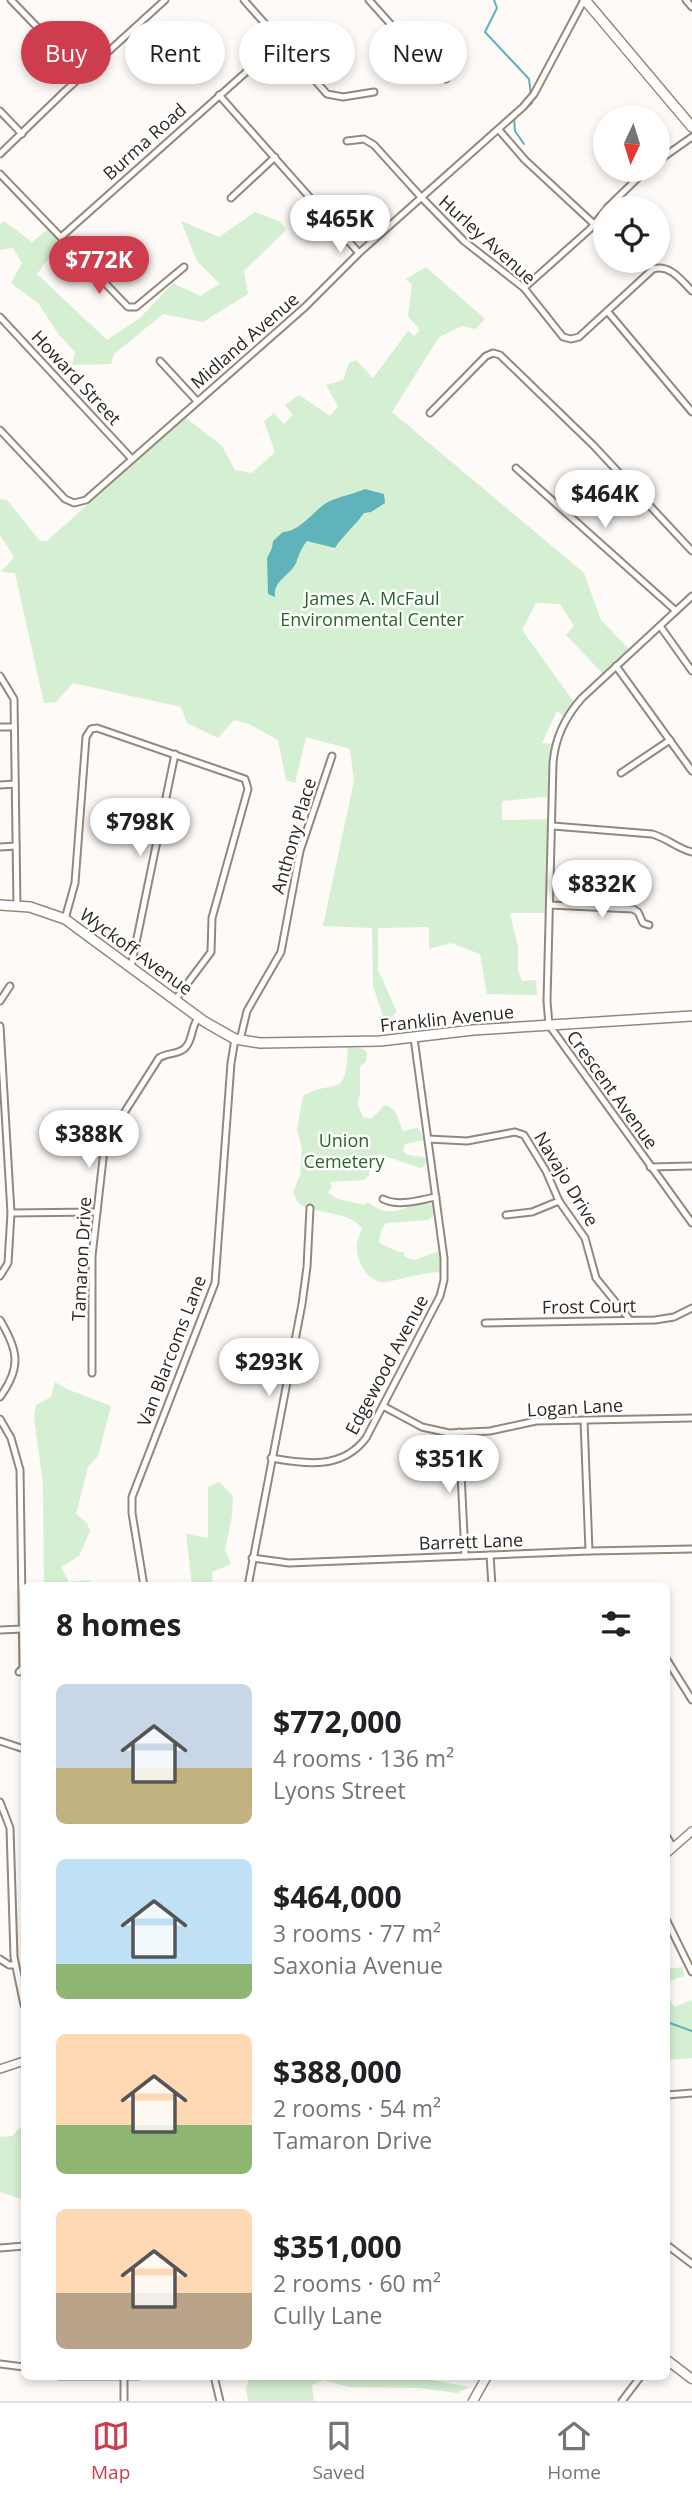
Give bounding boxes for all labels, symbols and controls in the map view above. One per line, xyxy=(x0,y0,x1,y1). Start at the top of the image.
chip: Buy xyxy=(21,21,111,84)
chip: Rent xyxy=(125,21,225,84)
chip: Filters xyxy=(239,21,355,84)
chip: New xyxy=(369,21,467,84)
street label: Burma Road xyxy=(98,97,191,185)
north arrow xyxy=(593,105,670,182)
map controls xyxy=(593,105,670,273)
street label: Hurley Avenue xyxy=(434,189,541,289)
pin: $465K xyxy=(291,196,389,255)
button: locate xyxy=(593,196,670,273)
text: $465K xyxy=(306,202,374,234)
pin: $772K xyxy=(50,236,148,296)
text: $772K xyxy=(65,243,133,275)
street label: Midland Avenue xyxy=(185,287,303,394)
street label: Howard Street xyxy=(27,325,127,430)
pin: $464K xyxy=(556,470,654,530)
text: $464K xyxy=(571,477,639,509)
park label: James A. McFaul Environmental Center xyxy=(280,586,464,631)
street label: Anthony Place xyxy=(265,775,321,896)
pin: $798K xyxy=(91,798,189,858)
text: $798K xyxy=(106,805,174,837)
pin: $832K xyxy=(553,860,651,920)
text: $832K xyxy=(568,867,636,899)
street label: Wyckoff Avenue xyxy=(75,902,198,1000)
street label: Franklin Avenue xyxy=(379,999,515,1037)
street label: Crescent Avenue xyxy=(562,1025,664,1153)
pin: $388K xyxy=(40,1110,138,1170)
text: $388K xyxy=(55,1117,123,1149)
street label: Navajo Drive xyxy=(529,1127,605,1230)
park label: Union Cemetery xyxy=(303,1128,386,1173)
street label: Tamaron Drive xyxy=(66,1196,96,1322)
street label: Van Blarcoms Lane xyxy=(131,1272,211,1430)
street label: Edgewood Avenue xyxy=(339,1291,433,1439)
street label: Frost Court xyxy=(542,1293,636,1319)
pin: $293K xyxy=(220,1338,318,1398)
text: $293K xyxy=(235,1345,303,1377)
street label: Logan Lane xyxy=(526,1392,624,1422)
pin: $351K xyxy=(400,1436,498,1495)
text: $351K xyxy=(415,1442,483,1474)
street label: Barrett Lane xyxy=(418,1527,524,1555)
text: 8 homes xyxy=(56,1604,181,1645)
icon: filters xyxy=(597,1605,635,1643)
text: $772,000 xyxy=(273,1701,402,1742)
icon: home xyxy=(112,1712,196,1796)
text: 4 rooms · 136 m² xyxy=(273,1742,454,1774)
text: Lyons Street xyxy=(273,1774,406,1806)
text: $464,000 xyxy=(273,1876,402,1917)
icon: home xyxy=(112,1887,196,1971)
text: 3 rooms · 77 m² xyxy=(273,1917,441,1949)
text: Saxonia Avenue xyxy=(273,1949,443,1981)
text: $388,000 xyxy=(273,2051,402,2092)
icon: home xyxy=(112,2062,196,2146)
text: 2 rooms · 54 m² xyxy=(273,2092,441,2124)
text: Tamaron Drive xyxy=(273,2124,432,2156)
text: $351,000 xyxy=(273,2226,402,2267)
icon: home xyxy=(112,2237,196,2321)
text: 2 rooms · 60 m² xyxy=(273,2267,441,2299)
text: Cully Lane xyxy=(273,2299,383,2331)
tab: Map xyxy=(91,2417,130,2485)
tab: Saved xyxy=(312,2417,365,2485)
tab: Home xyxy=(547,2417,601,2485)

